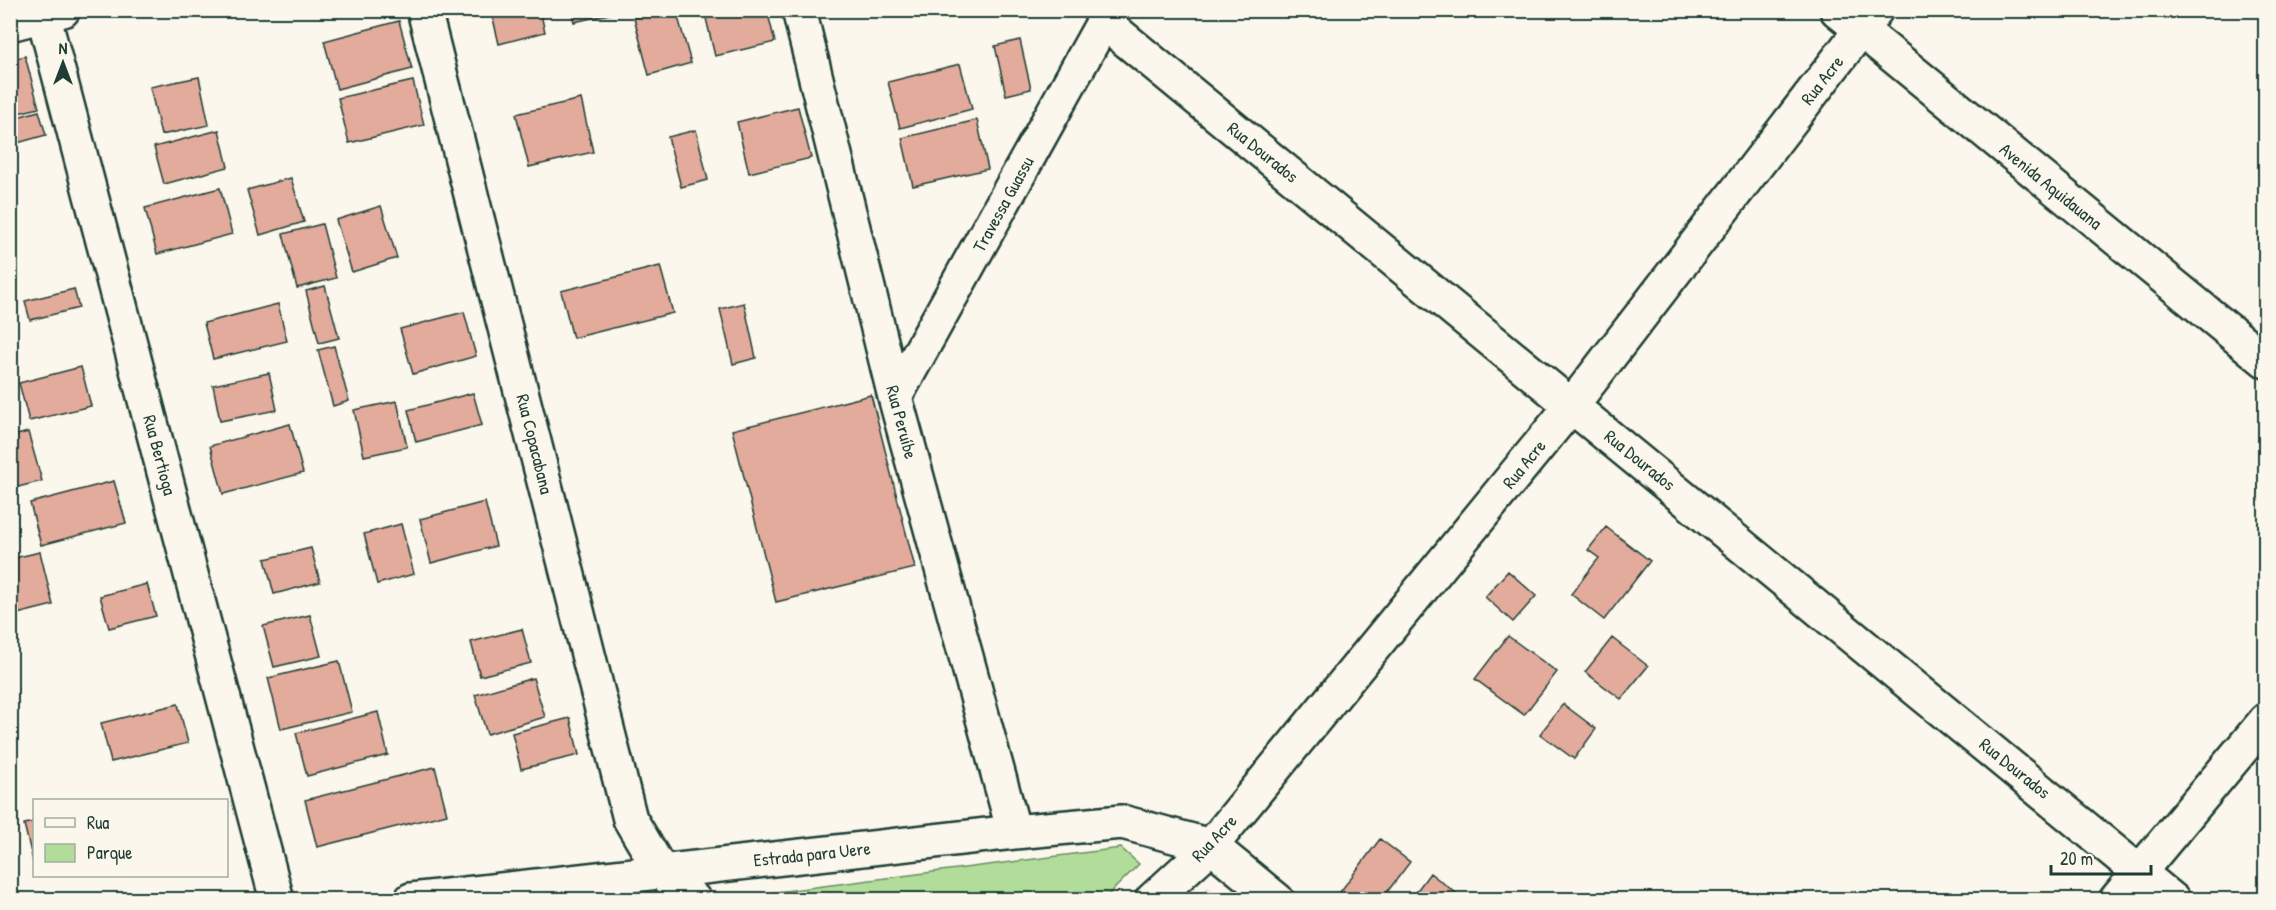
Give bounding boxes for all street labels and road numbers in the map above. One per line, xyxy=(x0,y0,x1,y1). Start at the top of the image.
street label: Rua Acre xyxy=(1795,50,1849,110)
street label: Rua Dourados xyxy=(1222,116,1304,188)
street label: Avenida Aquidauana xyxy=(1994,137,2108,235)
street label: Travessa Guassu xyxy=(966,152,1040,256)
street label: Rua Peruíbe xyxy=(880,382,924,462)
street label: Rua Copacabana xyxy=(511,391,559,497)
street label: Rua Bertioga xyxy=(137,412,183,498)
street label: Rua Dourados xyxy=(1599,424,1681,496)
street label: Rua Acre xyxy=(1497,434,1551,494)
street label: Rua Dourados xyxy=(1974,732,2056,804)
street label: Rua Acre xyxy=(1186,809,1242,867)
street label: Estrada para Uere xyxy=(752,835,872,873)

